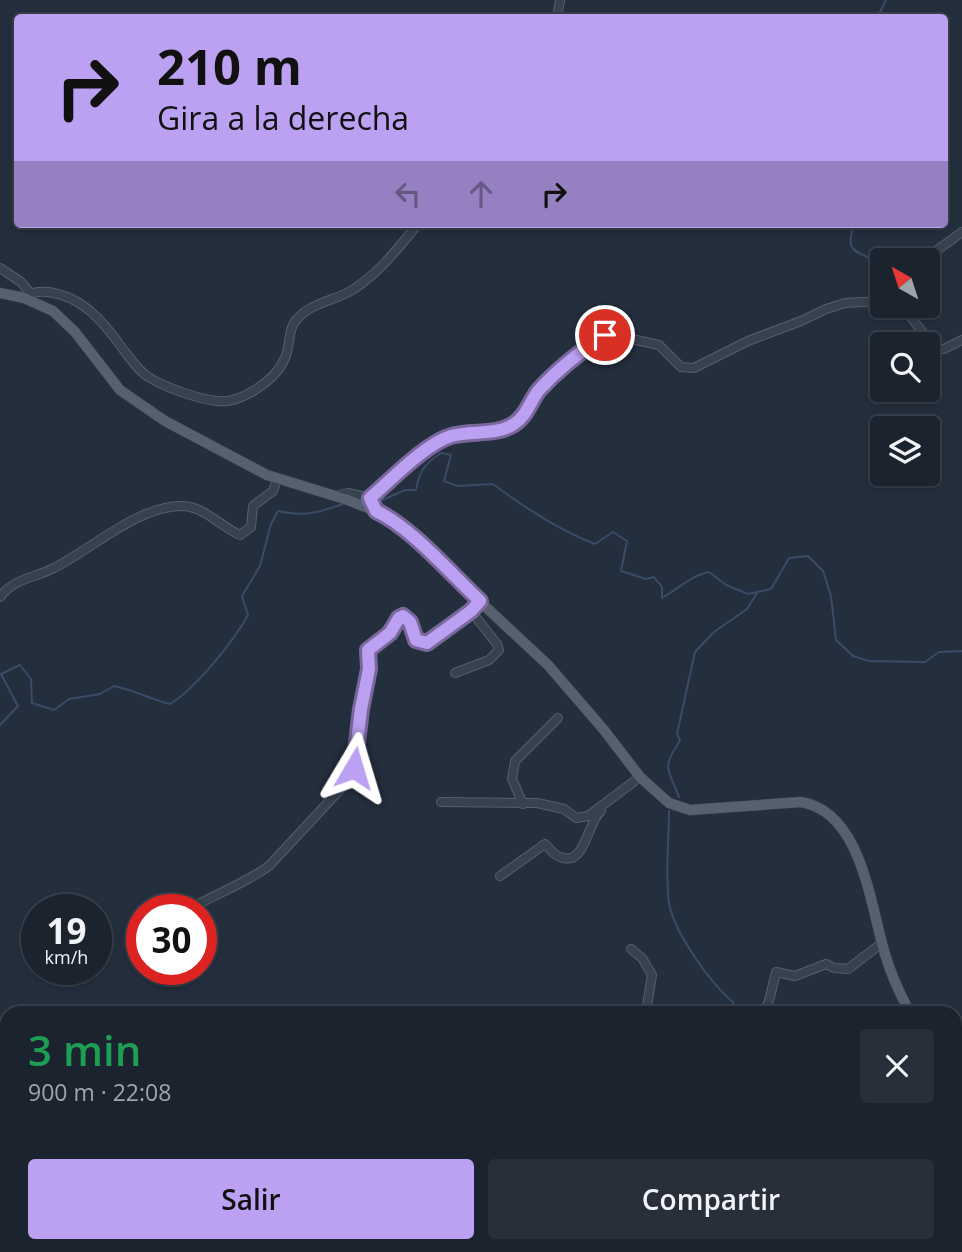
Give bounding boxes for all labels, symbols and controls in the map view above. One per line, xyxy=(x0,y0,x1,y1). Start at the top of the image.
text: 210 m xyxy=(157,33,302,99)
icon: right xyxy=(42,42,133,133)
text: Gira a la derecha xyxy=(157,96,409,139)
icon: left xyxy=(389,175,427,213)
icon: ahead xyxy=(462,175,500,213)
icon: right xyxy=(535,175,573,213)
north arrow xyxy=(870,248,940,318)
map controls xyxy=(870,248,940,486)
pin xyxy=(575,305,635,365)
icon: arrive xyxy=(586,316,624,354)
button: search xyxy=(870,332,940,402)
button: layers xyxy=(870,416,940,486)
position arrow xyxy=(317,731,391,805)
speed limit sign: 30 xyxy=(126,894,217,985)
text: 19 xyxy=(46,907,87,954)
text: km/h xyxy=(45,945,88,969)
text: 3 min xyxy=(28,1021,141,1078)
button: close xyxy=(860,1029,934,1103)
text: 900 m · 22:08 xyxy=(28,1076,171,1108)
button: Salir xyxy=(28,1159,474,1239)
button: Compartir xyxy=(488,1159,934,1239)

